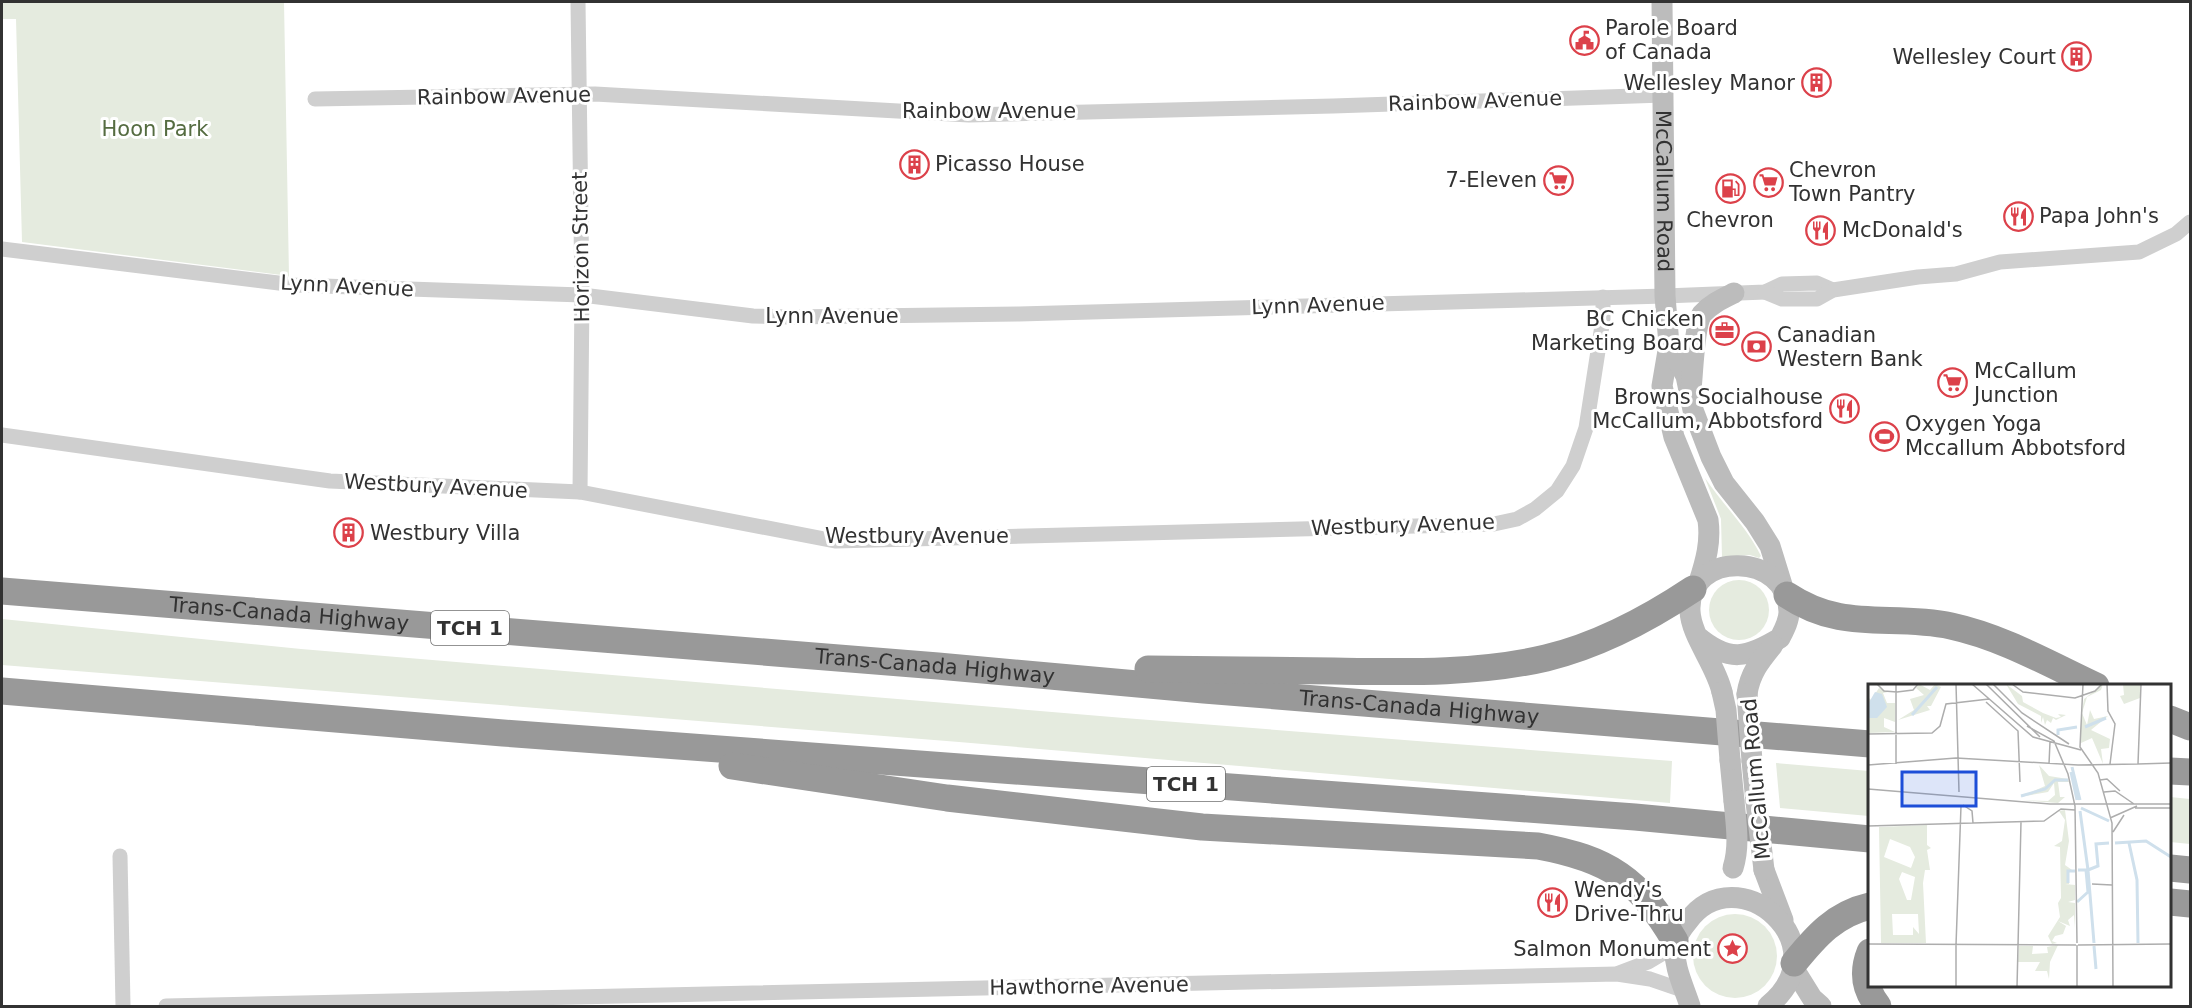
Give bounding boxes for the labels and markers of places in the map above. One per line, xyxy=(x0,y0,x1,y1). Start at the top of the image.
place label: Parole Board of Canada xyxy=(1605,16,1738,64)
public building icon: Parole Board of Canada xyxy=(1568,24,1600,56)
building icon: Wellesley Court xyxy=(2061,41,2093,73)
place label: Wellesley Court xyxy=(1892,45,2056,69)
building icon: Wellesley Manor xyxy=(1800,67,1832,99)
place label: Wellesley Manor xyxy=(1623,71,1795,95)
building icon: Picasso House xyxy=(898,148,930,180)
place label: Picasso House xyxy=(935,152,1085,176)
place label: Chevron Town Pantry xyxy=(1788,158,1915,206)
supermarket icon: 7-Eleven xyxy=(1542,164,1574,196)
supermarket icon: Chevron Town Pantry xyxy=(1752,166,1784,198)
place label: 7-Eleven xyxy=(1445,168,1537,192)
fuel station icon: Chevron xyxy=(1714,173,1746,205)
restaurant icon: Papa John's xyxy=(2002,200,2034,232)
place label: Papa John's xyxy=(2039,204,2159,228)
place label: Chevron xyxy=(1686,208,1774,232)
restaurant icon: McDonald's xyxy=(1805,214,1837,246)
place label: McDonald's xyxy=(1842,218,1963,242)
place label: BC Chicken Marketing Board xyxy=(1531,307,1704,355)
office icon: BC Chicken Marketing Board xyxy=(1709,315,1741,347)
place label: Canadian Western Bank xyxy=(1777,323,1923,371)
bank icon: Canadian Western Bank xyxy=(1740,331,1772,363)
place label: McCallum Junction xyxy=(1972,359,2077,407)
supermarket icon: McCallum Junction xyxy=(1937,367,1969,399)
place label: Browns Socialhouse McCallum, Abbotsford xyxy=(1592,385,1823,433)
restaurant icon: Browns Socialhouse McCallum, Abbotsford xyxy=(1828,393,1860,425)
place label: Oxygen Yoga Mccallum Abbotsford xyxy=(1905,412,2126,460)
sports icon: Oxygen Yoga Mccallum Abbotsford xyxy=(1868,420,1900,452)
building icon: Westbury Villa xyxy=(333,517,365,549)
place label: Westbury Villa xyxy=(370,521,520,545)
place label: Wendy's Drive-Thru xyxy=(1574,878,1684,926)
restaurant icon: Wendy's Drive-Thru xyxy=(1537,886,1569,918)
place icon: Salmon Monument xyxy=(1716,933,1748,965)
place label: Salmon Monument xyxy=(1513,937,1711,961)

